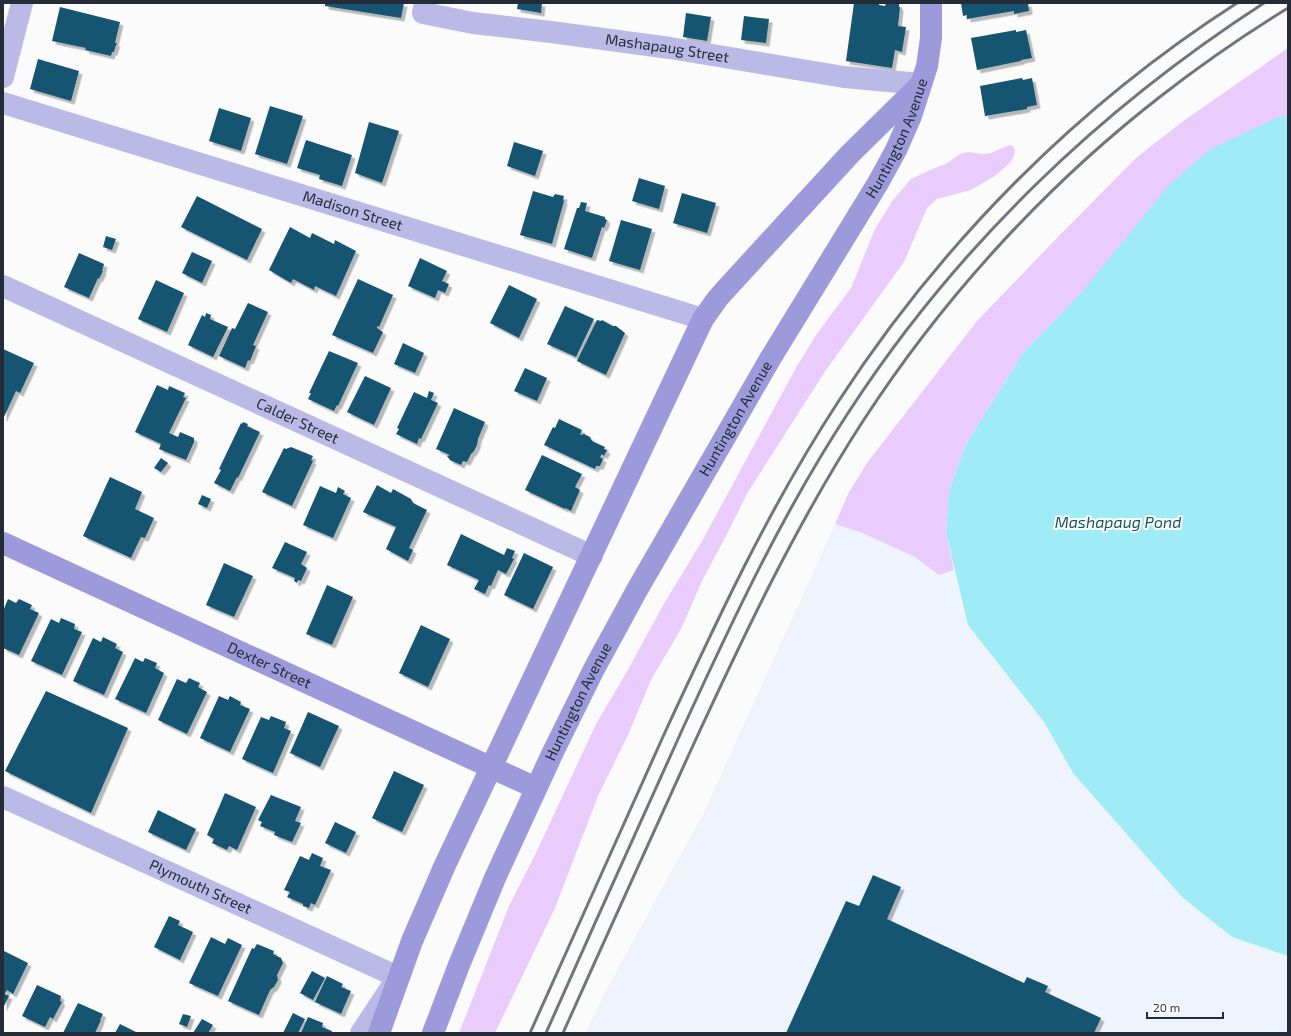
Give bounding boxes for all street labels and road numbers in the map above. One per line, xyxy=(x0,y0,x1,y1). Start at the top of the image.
street label: Mashapaug Street xyxy=(604,29,731,66)
street label: Huntington Avenue xyxy=(861,76,931,201)
street label: Madison Street xyxy=(301,186,405,234)
street label: Huntington Avenue xyxy=(695,357,775,479)
street label: Calder Street xyxy=(254,393,342,447)
street label: Dexter Street xyxy=(225,637,315,692)
street label: Huntington Avenue xyxy=(540,639,615,763)
street label: Plymouth Street xyxy=(147,855,255,917)

